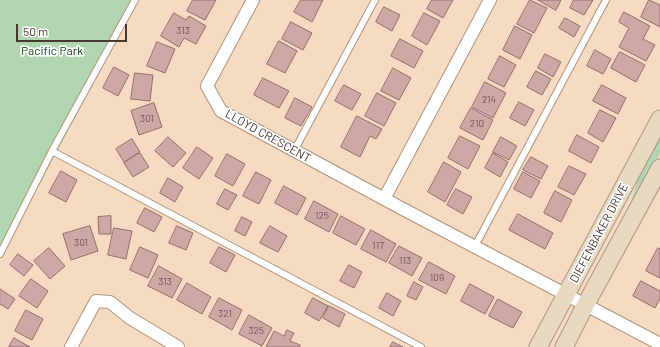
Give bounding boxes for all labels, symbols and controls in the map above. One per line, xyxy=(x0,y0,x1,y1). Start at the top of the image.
scale bar xyxy=(18,16,129,42)
text: 50 m xyxy=(23,24,48,38)
house number: 313 xyxy=(176,25,190,37)
park label: Pacific Park xyxy=(21,44,83,58)
house number: 214 xyxy=(482,94,496,106)
street label: LLOYD CRESCENT xyxy=(223,106,313,166)
house number: 301 xyxy=(140,113,154,125)
house number: 210 xyxy=(470,118,484,130)
street label: DIEFENBAKER DRIVE xyxy=(567,181,631,285)
house number: 125 xyxy=(315,210,329,222)
house number: 301 xyxy=(74,237,88,249)
house number: 117 xyxy=(372,240,384,252)
house number: 113 xyxy=(399,255,411,267)
house number: 109 xyxy=(430,272,444,284)
house number: 313 xyxy=(158,276,172,288)
house number: 321 xyxy=(218,308,232,320)
house number: 325 xyxy=(248,325,264,337)

